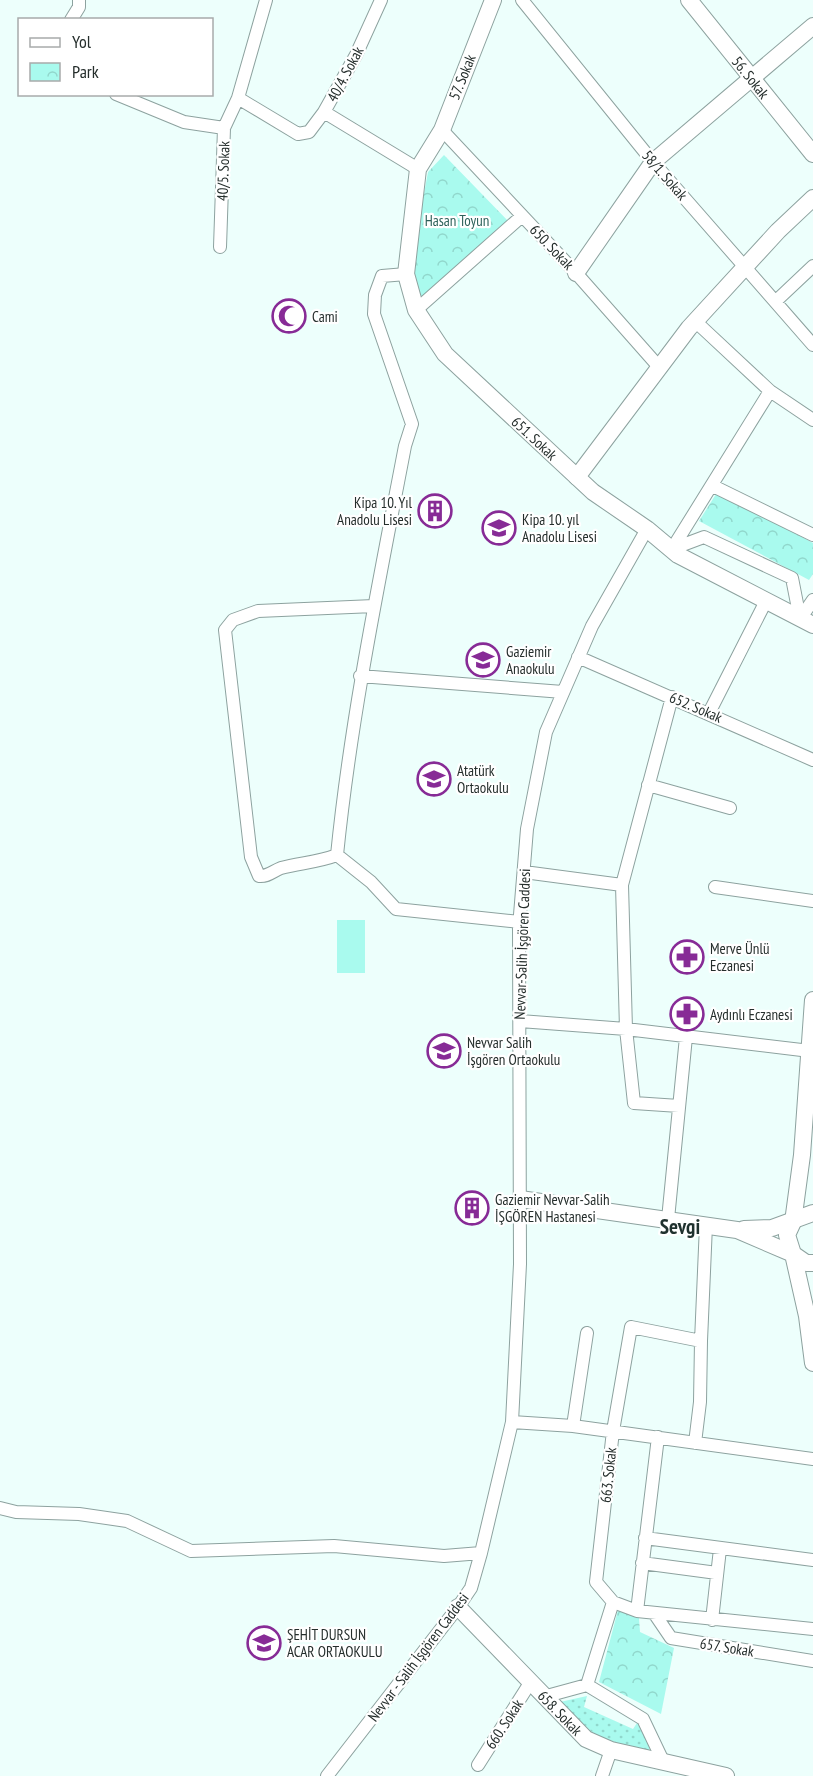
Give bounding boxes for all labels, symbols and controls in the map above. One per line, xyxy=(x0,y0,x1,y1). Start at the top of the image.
legend xyxy=(18,18,213,96)
text: Yol xyxy=(72,30,92,53)
street label: 40/4. Sokak xyxy=(323,43,368,105)
street label: 57. Sokak xyxy=(444,51,480,103)
street label: 56. Sokak xyxy=(728,52,774,102)
text: Park xyxy=(72,60,99,83)
street label: 40/5. Sokak xyxy=(212,140,234,201)
street label: 58/1. Sokak xyxy=(638,146,692,204)
park label: Hasan Toyun xyxy=(425,211,489,230)
street label: 650. Sokak xyxy=(526,220,578,274)
mosque icon: Cami xyxy=(271,298,307,334)
place label: Cami xyxy=(312,307,338,326)
street label: 651. Sokak xyxy=(508,412,562,464)
place label: Kipa 10. Yıl Anadolu Lisesi xyxy=(337,493,412,529)
building icon: Kipa 10. Yıl Anadolu Lisesi xyxy=(417,493,453,529)
school or university icon: Kipa 10. yıl Anadolu Lisesi xyxy=(481,510,517,546)
place label: Kipa 10. yıl Anadolu Lisesi xyxy=(522,510,597,546)
school or university icon: Gaziemir Anaokulu xyxy=(465,642,501,678)
place label: Gaziemir Anaokulu xyxy=(506,642,555,678)
street label: 652. Sokak xyxy=(667,687,725,727)
school or university icon: Atatürk Ortaokulu xyxy=(416,761,452,797)
place label: Atatürk Ortaokulu xyxy=(457,761,509,797)
street label: Nevvar-Salih İşgören Caddesi xyxy=(510,868,534,1020)
pharmacy icon: Merve Ünlü Eczanesi xyxy=(669,939,705,975)
place label: Merve Ünlü Eczanesi xyxy=(710,939,769,975)
pharmacy icon: Aydınlı Eczanesi xyxy=(669,996,705,1032)
place label: Aydınlı Eczanesi xyxy=(710,1005,793,1024)
school or university icon: Nevvar Salih İşgören Ortaokulu xyxy=(426,1033,462,1069)
place label: Nevvar Salih İşgören Ortaokulu xyxy=(467,1033,560,1069)
building icon: Gaziemir Nevvar-Salih İŞGÖREN Hastanesi xyxy=(454,1190,490,1226)
place label: Gaziemir Nevvar-Salih İŞGÖREN Hastanesi xyxy=(495,1190,610,1226)
district label: Sevgi xyxy=(660,1213,700,1240)
street label: 663. Sokak xyxy=(596,1446,620,1504)
street label: Nevvar - Salih İşgören Caddesi xyxy=(363,1589,473,1725)
school or university icon: ŞEHİT DURSUN ACAR ORTAOKULU xyxy=(246,1625,282,1661)
place label: ŞEHİT DURSUN ACAR ORTAOKULU xyxy=(287,1625,383,1661)
street label: 657. Sokak xyxy=(699,1633,755,1661)
street label: 658. Sokak xyxy=(534,1686,587,1739)
street label: 660. Sokak xyxy=(481,1695,527,1753)

